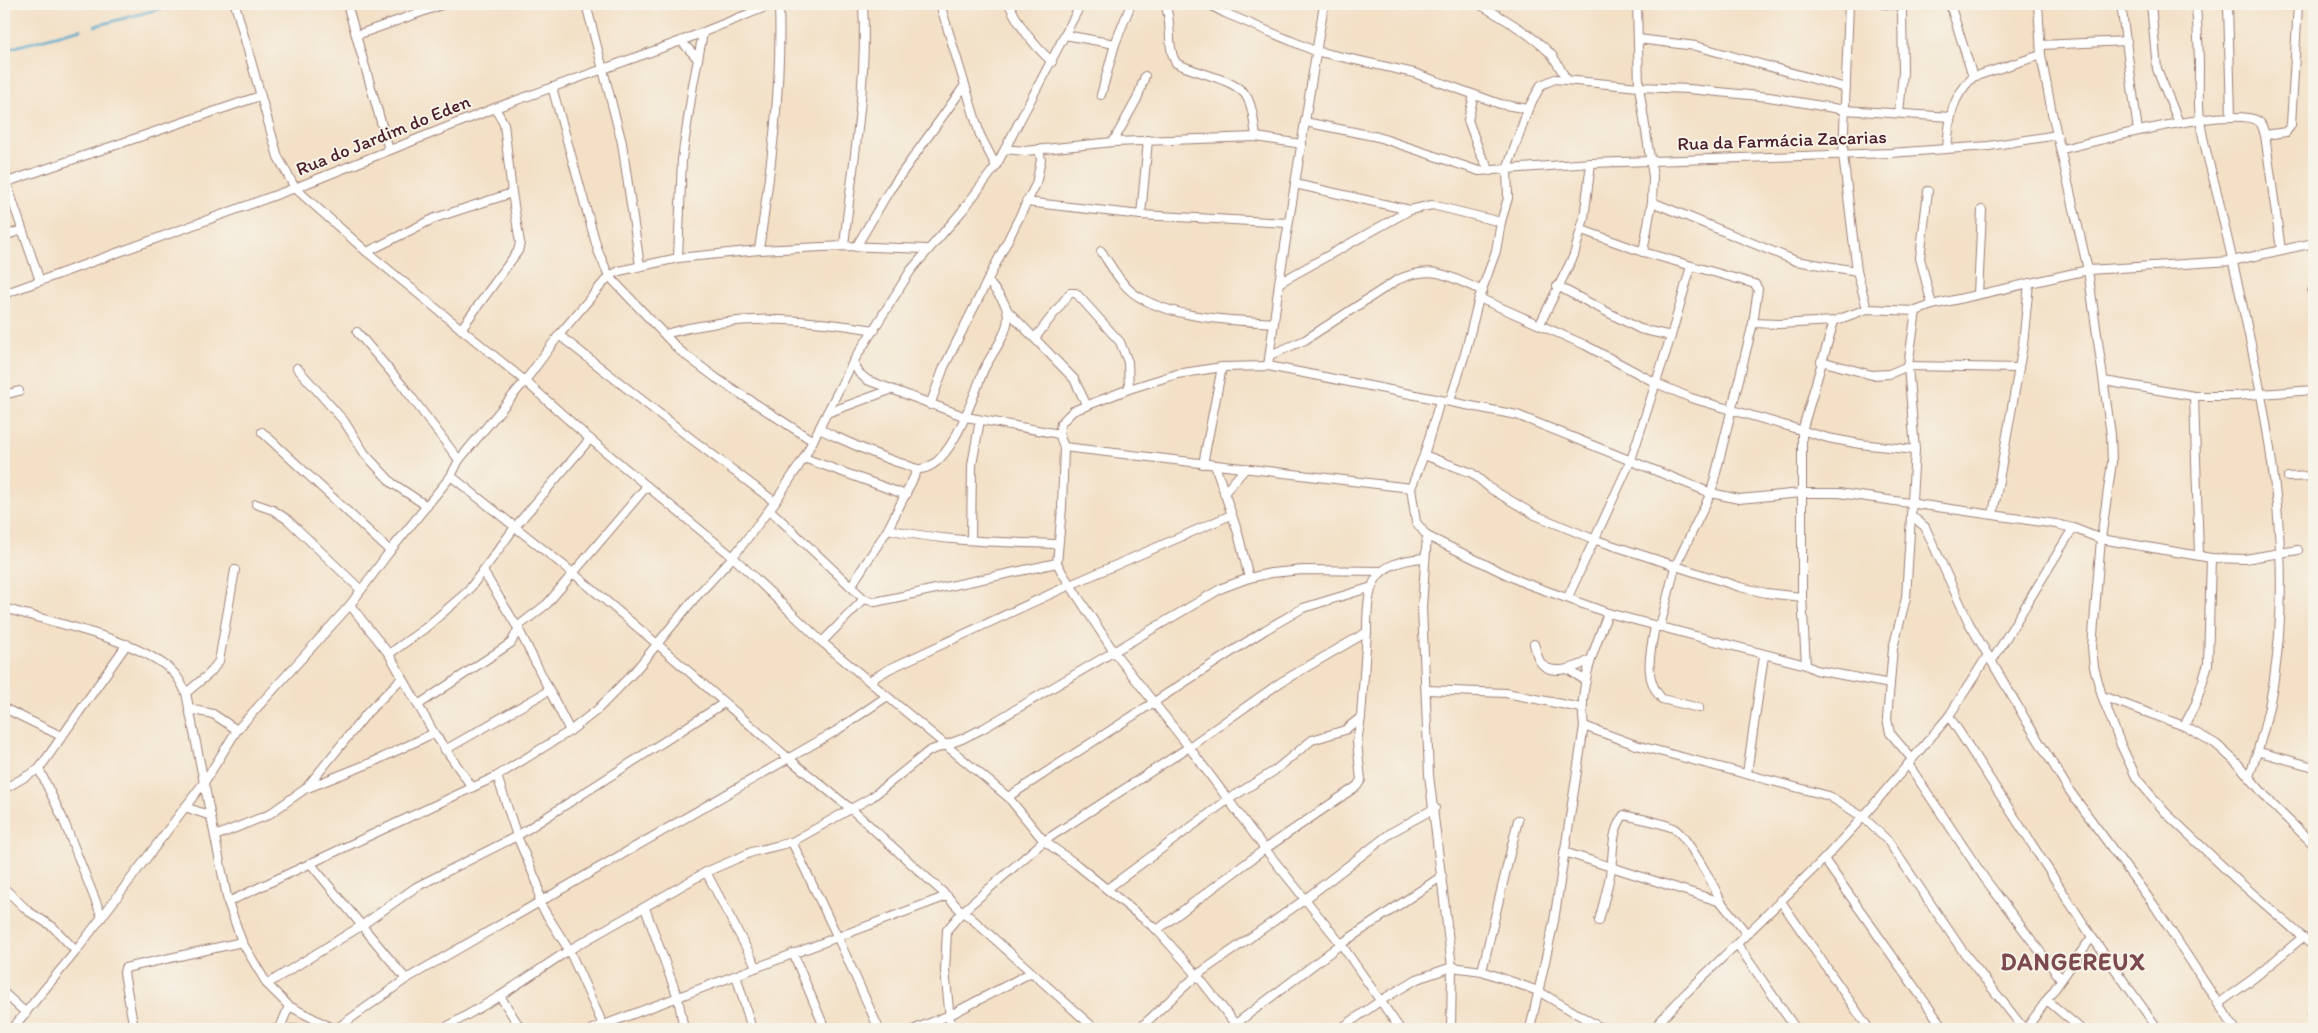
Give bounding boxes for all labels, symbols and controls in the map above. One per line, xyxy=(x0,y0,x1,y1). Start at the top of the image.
street label: Rua do Jardim do Eden xyxy=(292,89,474,181)
street label: Rua da Farmácia Zacarias xyxy=(1677,125,1887,155)
district label: DANGEREUX xyxy=(2000,947,2146,976)

